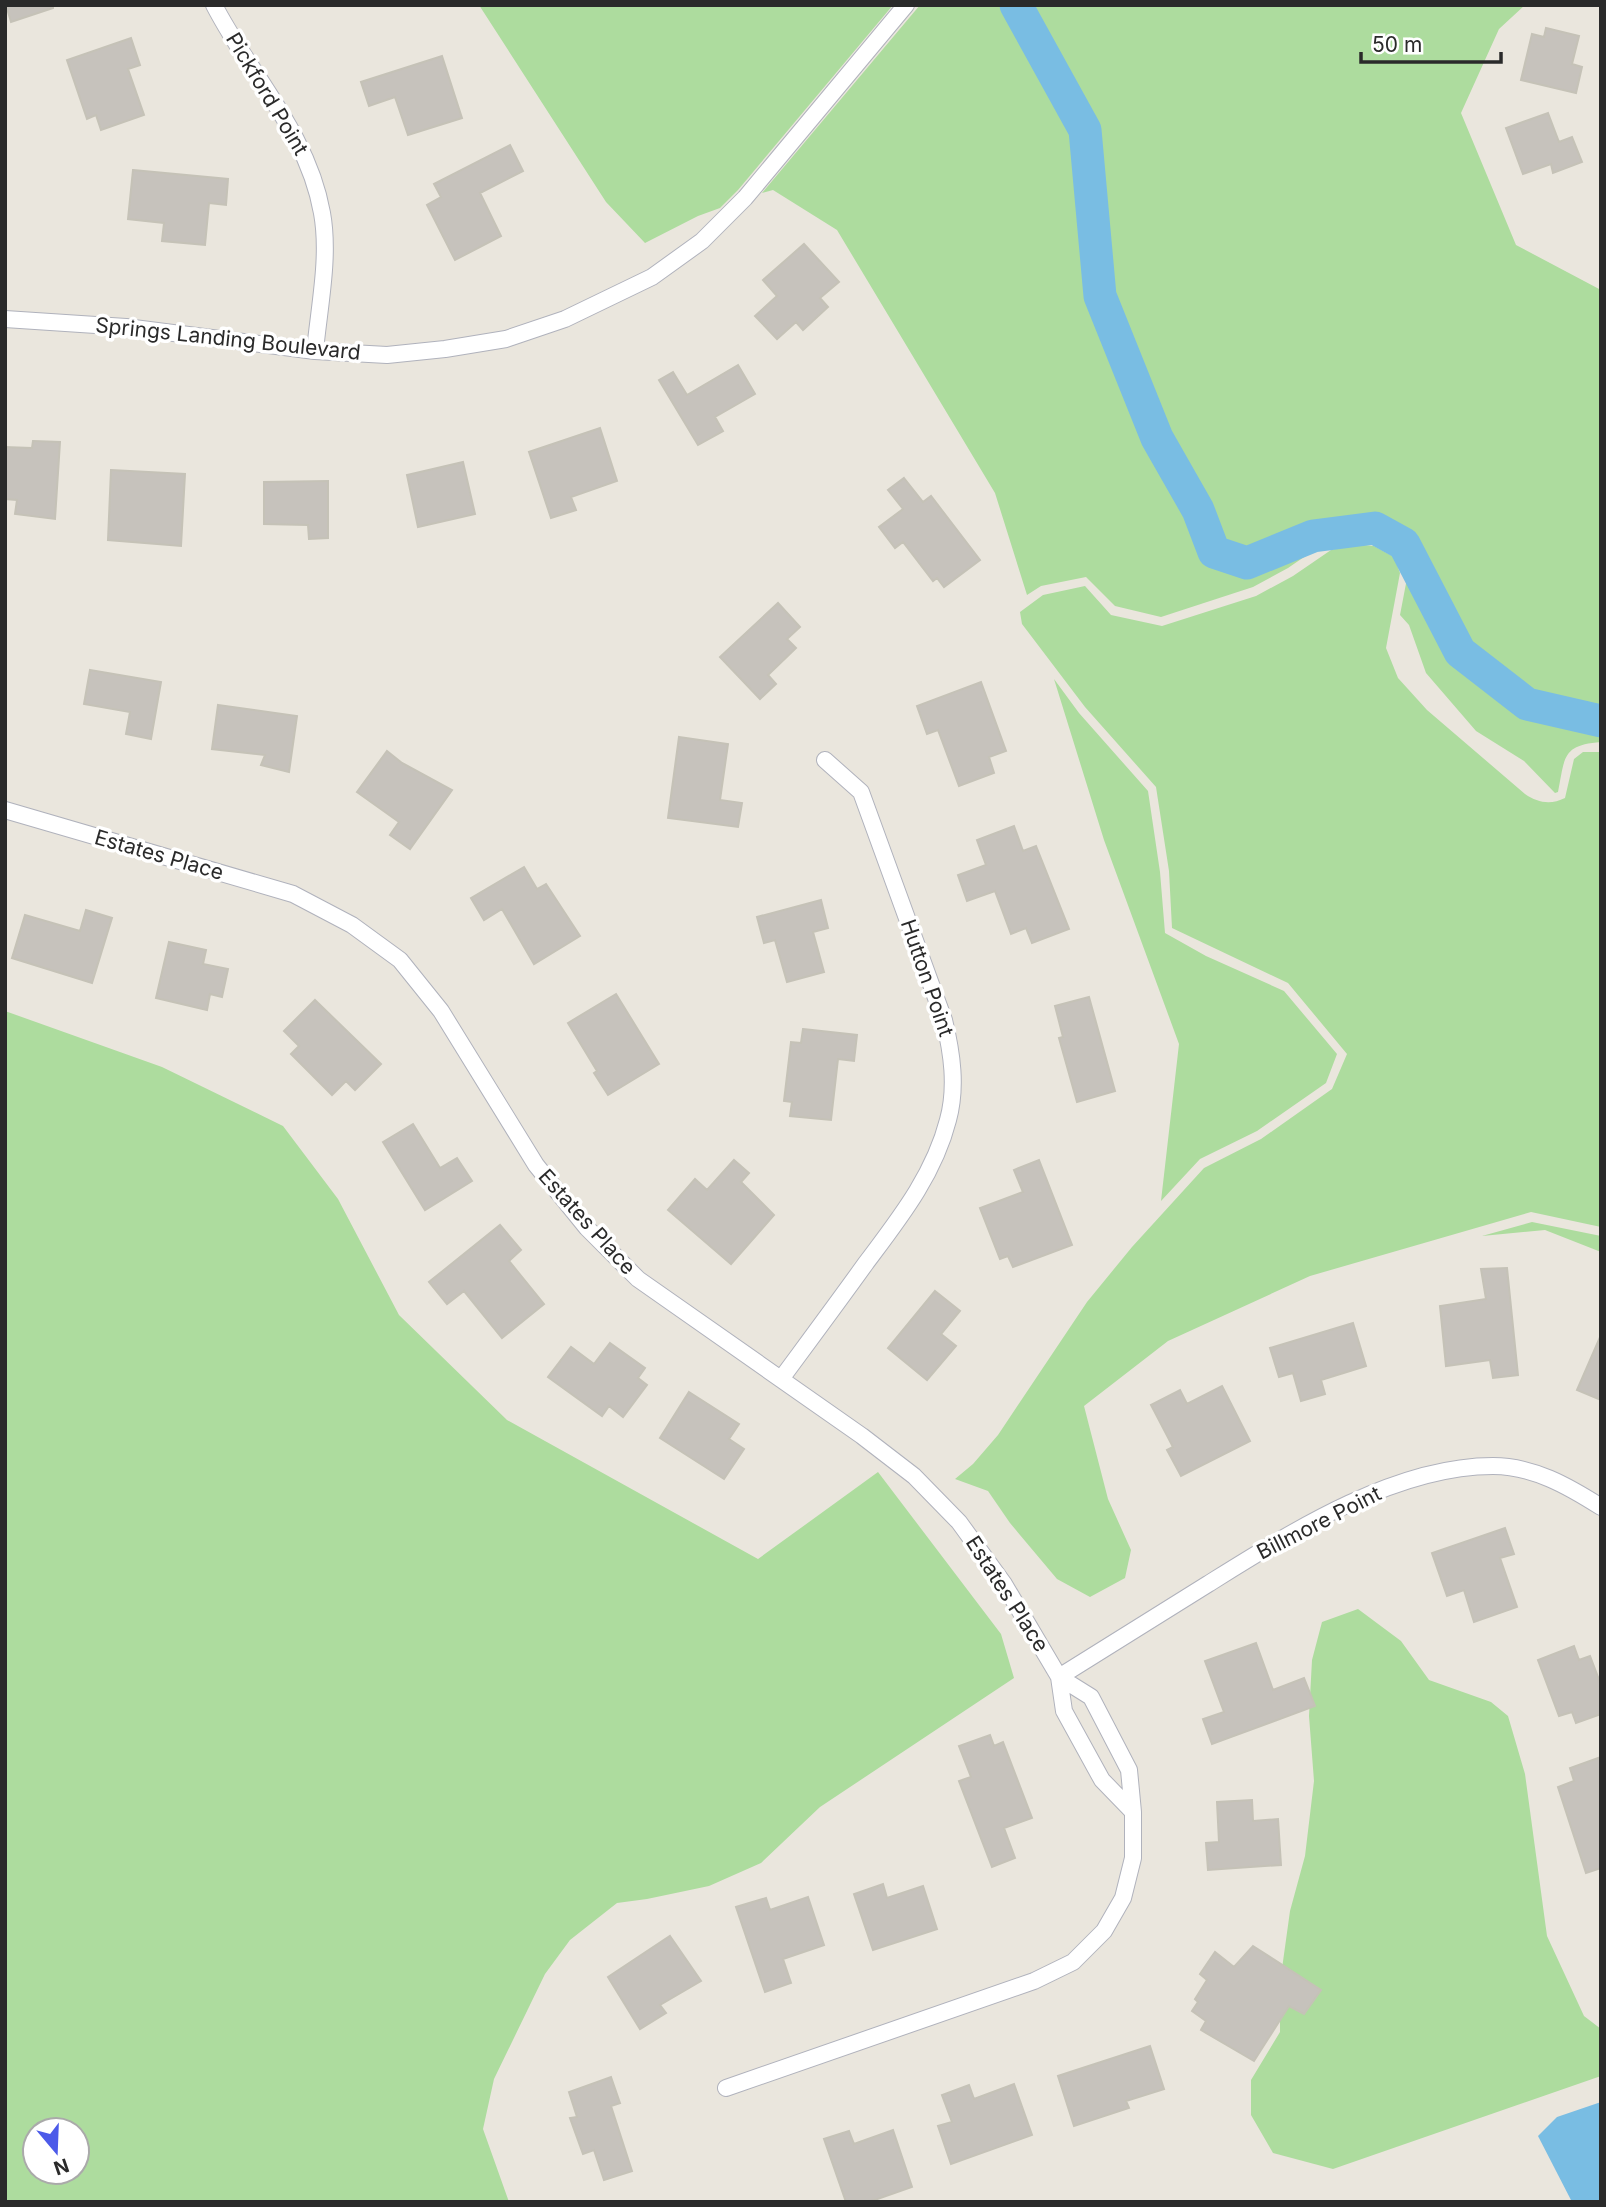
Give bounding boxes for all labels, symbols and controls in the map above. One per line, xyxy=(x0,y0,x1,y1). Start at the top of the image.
scale bar xyxy=(1361,21,1501,65)
street label: Pickford Point xyxy=(221,28,314,160)
text: 50 m xyxy=(1372,32,1422,57)
street label: Springs Landing Boulevard xyxy=(94,312,362,365)
street label: Estates Place xyxy=(92,824,226,885)
street label: Hutton Point xyxy=(896,916,959,1040)
street label: Estates Place xyxy=(534,1164,641,1279)
street label: Billmore Point xyxy=(1253,1481,1385,1565)
street label: Estates Place xyxy=(961,1531,1054,1656)
north arrow xyxy=(21,2116,91,2186)
text: N xyxy=(51,2153,72,2180)

